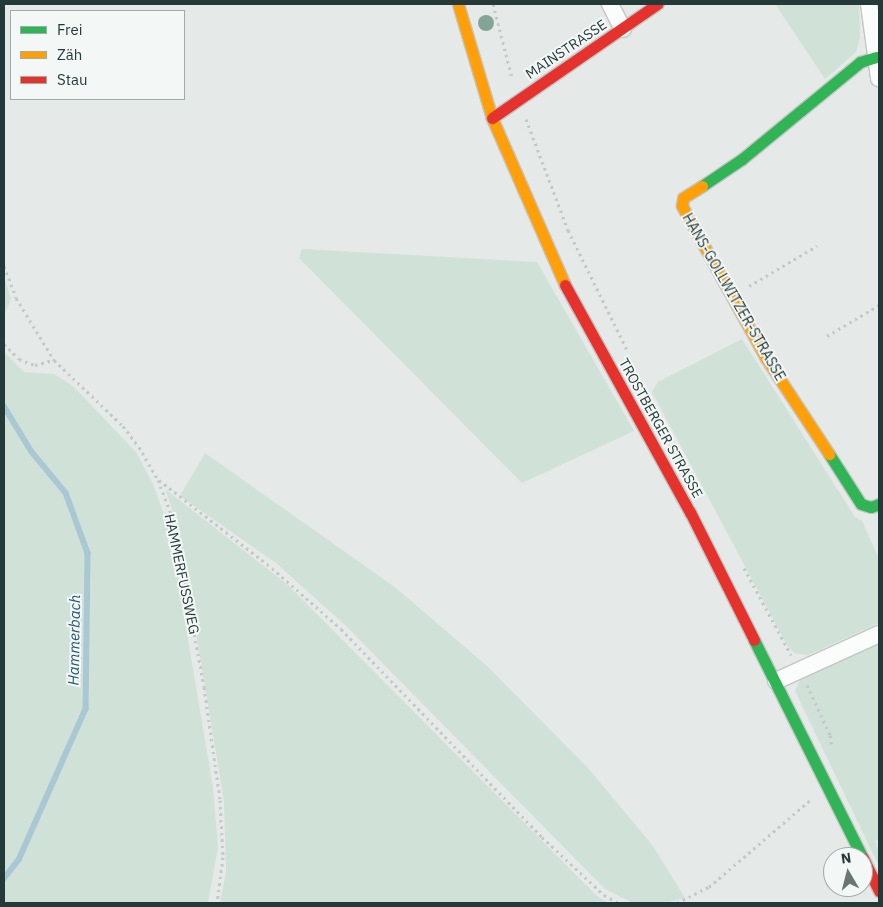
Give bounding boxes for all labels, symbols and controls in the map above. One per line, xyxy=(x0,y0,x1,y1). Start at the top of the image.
legend xyxy=(10,10,185,100)
street label: MAINSTRASSE xyxy=(522,16,610,82)
text: Frei xyxy=(57,20,83,39)
text: Zäh xyxy=(57,45,82,64)
text: Stau xyxy=(57,70,88,89)
street label: HANS-GOLLWITZER-STRASSE xyxy=(679,210,789,384)
street label: TROSTBERGER STRASSE xyxy=(616,355,706,501)
street label: HAMMERFUSSWEG xyxy=(161,512,203,636)
water label: Hammerbach xyxy=(64,595,84,685)
north arrow xyxy=(823,847,873,897)
text: N xyxy=(840,849,852,868)

